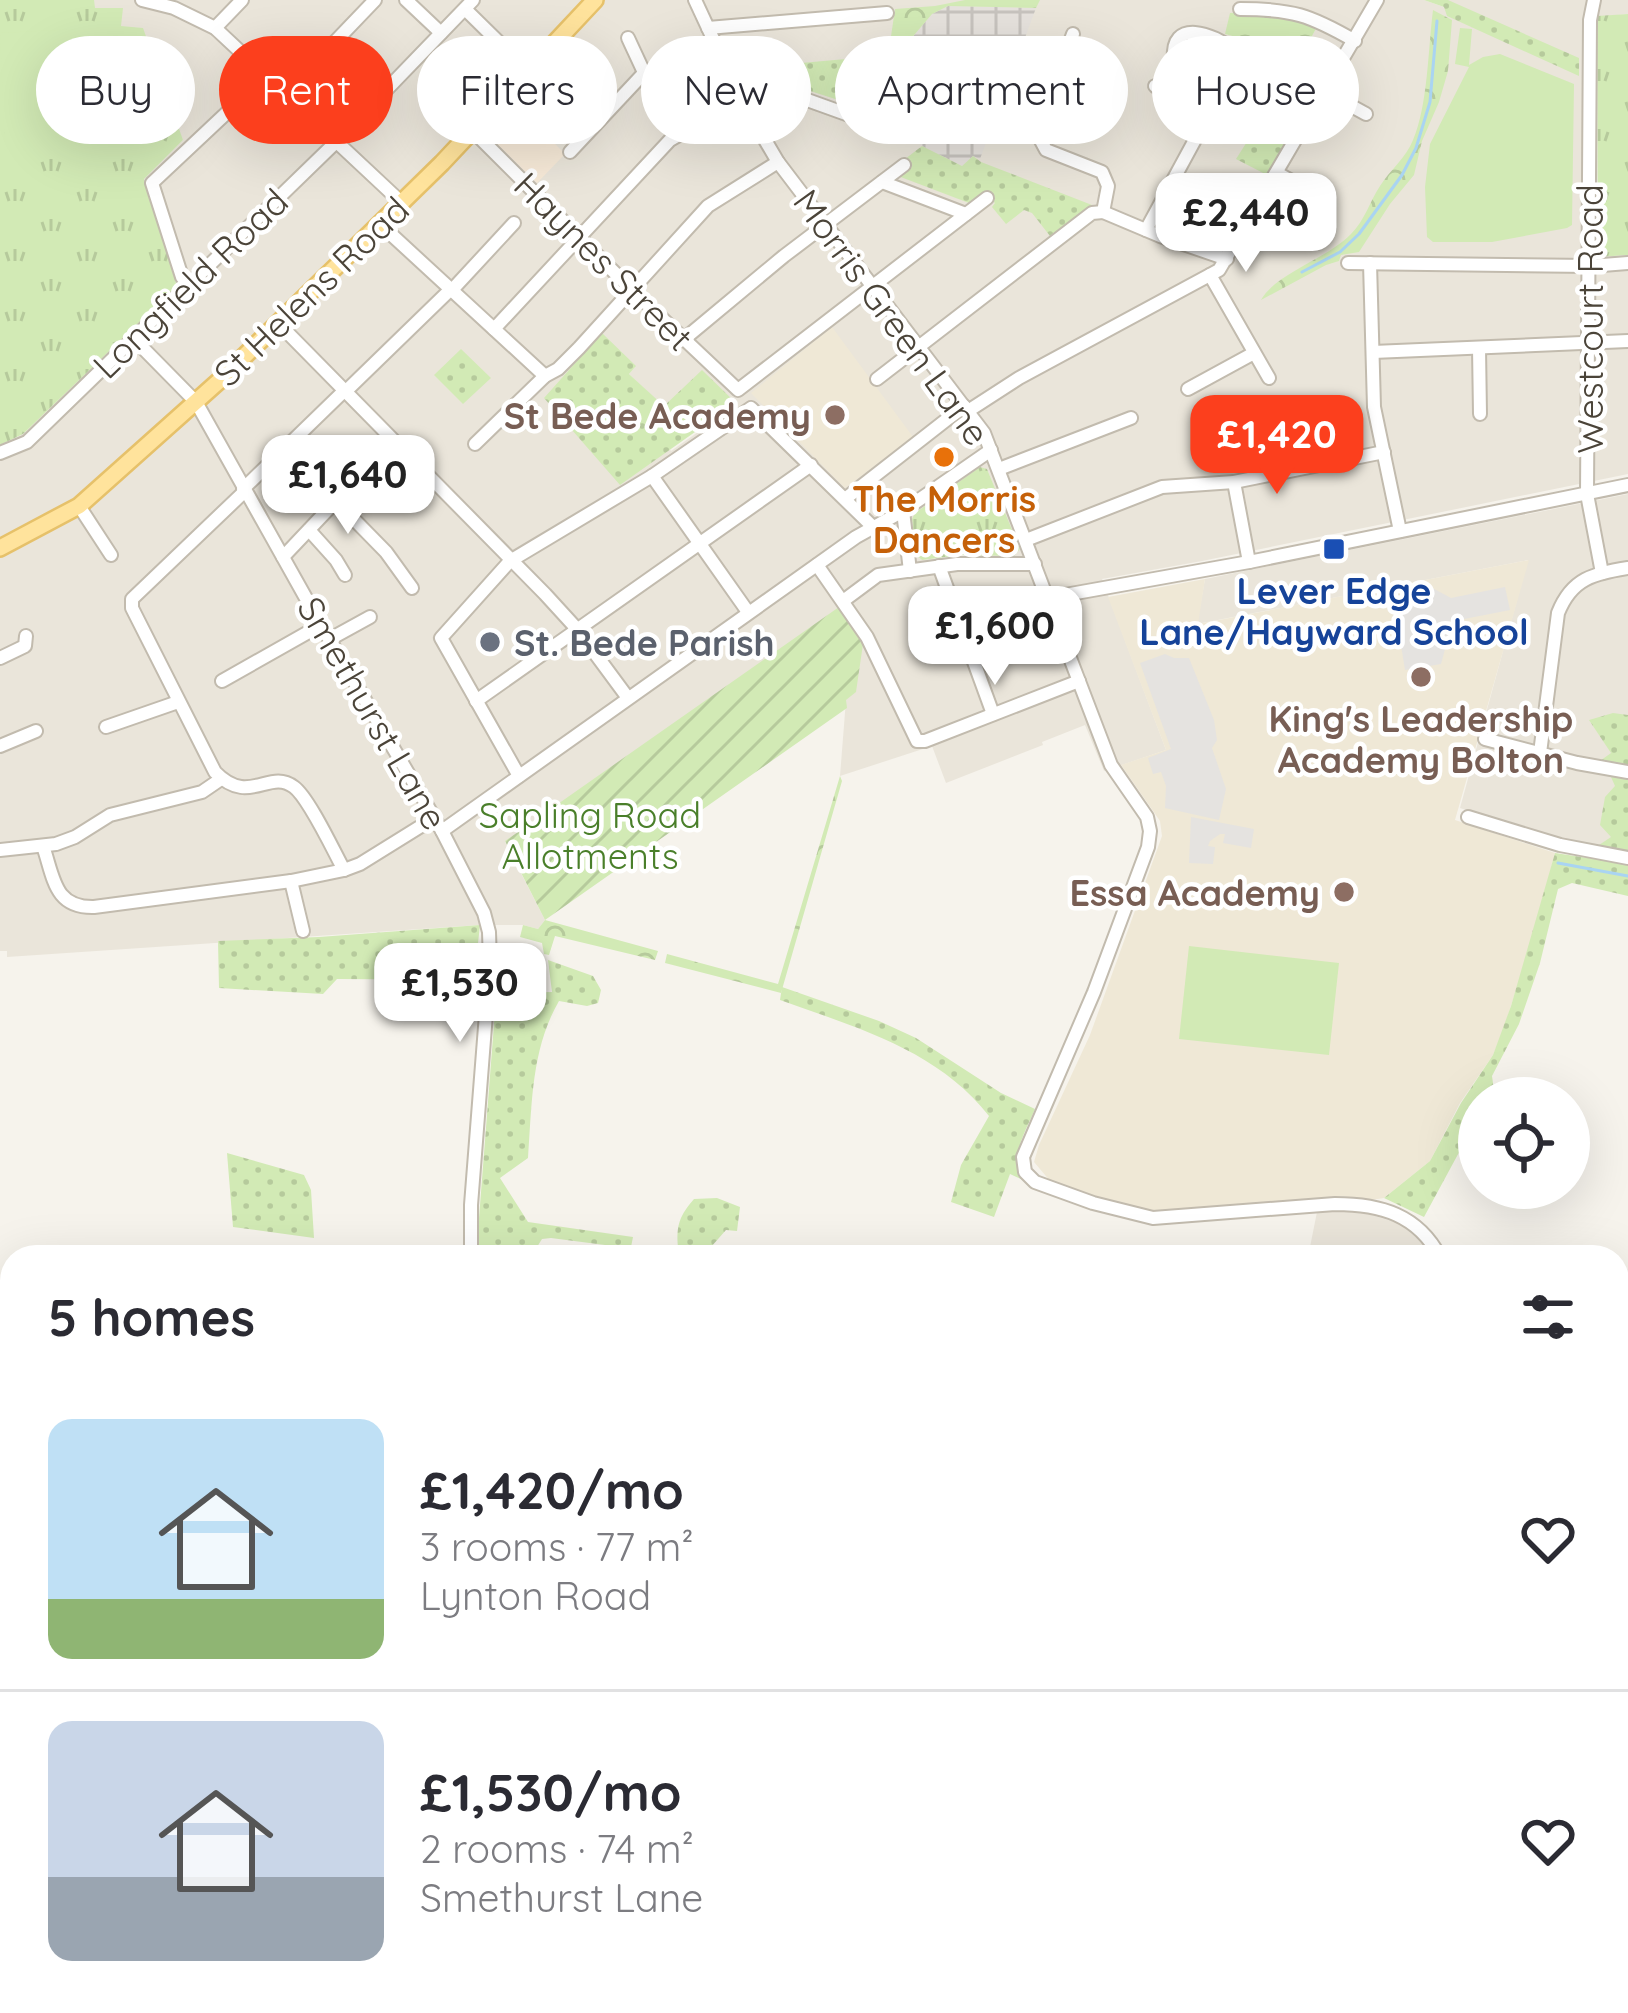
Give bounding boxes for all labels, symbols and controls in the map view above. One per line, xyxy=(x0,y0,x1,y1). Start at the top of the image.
chip: Buy xyxy=(36,36,195,144)
chip: Rent xyxy=(219,36,393,144)
chip: Filters xyxy=(417,36,617,144)
chip: New xyxy=(641,36,811,144)
chip: Apartment xyxy=(835,36,1128,144)
chip: House xyxy=(1152,36,1359,144)
street label: Haynes Street xyxy=(505,162,703,360)
pin: £2,440 xyxy=(1148,173,1344,275)
street label: Longfield Road xyxy=(83,179,297,387)
street label: Morris Green Lane xyxy=(784,180,1000,454)
street label: Westcourt Road xyxy=(1567,184,1612,454)
street label: St Helens Road xyxy=(204,187,418,395)
text: £2,440 xyxy=(1182,187,1310,236)
place label: St Bede Academy xyxy=(504,393,811,438)
pin: £1,420 xyxy=(1179,395,1375,497)
marker: St Bede Academy xyxy=(822,402,848,428)
text: £1,420 xyxy=(1217,409,1337,458)
pin: £1,640 xyxy=(250,435,446,537)
marker: The Morris Dancers xyxy=(931,444,957,470)
text: £1,640 xyxy=(289,449,407,498)
place label: The Morris Dancers xyxy=(852,476,1036,562)
marker: Lever Edge Lane/Hayward School xyxy=(1321,536,1347,562)
place label: Lever Edge Lane/Hayward School xyxy=(1139,568,1529,654)
pin: £1,600 xyxy=(897,586,1093,688)
street label: Smethurst Lane xyxy=(288,589,458,837)
text: £1,600 xyxy=(935,600,1055,649)
place label: St. Bede Parish xyxy=(514,620,775,665)
marker: St. Bede Parish xyxy=(477,629,503,655)
marker: King's Leadership Academy Bolton xyxy=(1408,664,1434,690)
place label: King's Leadership Academy Bolton xyxy=(1269,696,1573,782)
park label: Sapling Road Allotments xyxy=(479,792,701,878)
place label: Essa Academy xyxy=(1069,870,1320,915)
marker: Essa Academy xyxy=(1331,879,1357,905)
pin: £1,530 xyxy=(362,943,558,1045)
text: £1,530 xyxy=(401,957,519,1006)
map controls xyxy=(1458,1077,1590,1209)
button: locate xyxy=(1458,1077,1590,1209)
icon: filters xyxy=(1515,1284,1581,1350)
text: 5 homes xyxy=(48,1285,255,1349)
text: £1,420/mo xyxy=(420,1458,684,1522)
icon: home xyxy=(144,1467,288,1611)
icon: heart xyxy=(1515,1506,1581,1572)
text: 3 rooms · 77 m² xyxy=(420,1522,694,1571)
text: Lynton Road xyxy=(420,1571,651,1620)
text: £1,530/mo xyxy=(420,1760,682,1824)
icon: home xyxy=(144,1769,288,1913)
icon: heart xyxy=(1515,1808,1581,1874)
text: 2 rooms · 74 m² xyxy=(420,1824,694,1873)
text: Smethurst Lane xyxy=(420,1873,703,1922)

